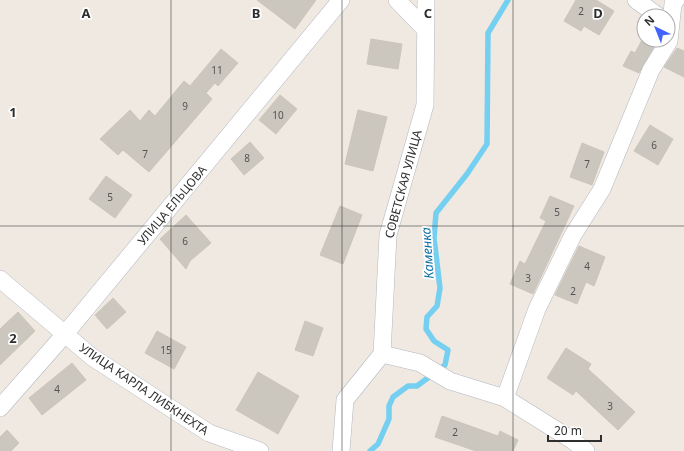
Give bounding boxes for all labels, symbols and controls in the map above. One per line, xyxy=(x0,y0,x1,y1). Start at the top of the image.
text: A xyxy=(82,4,91,22)
text: B xyxy=(252,4,260,22)
text: C xyxy=(424,4,432,22)
house number: 2 xyxy=(578,4,584,18)
text: D xyxy=(593,4,603,22)
north arrow xyxy=(636,8,676,48)
text: N xyxy=(640,12,657,29)
house number: 11 xyxy=(211,63,223,77)
house number: 9 xyxy=(182,99,188,113)
text: 1 xyxy=(9,103,17,121)
house number: 10 xyxy=(272,108,284,122)
street label: СОВЕТСКАЯ УЛИЦА xyxy=(380,128,426,240)
house number: 6 xyxy=(651,138,657,152)
house number: 7 xyxy=(142,147,148,161)
house number: 8 xyxy=(244,151,250,165)
house number: 7 xyxy=(584,157,590,171)
street label: УЛИЦА ЕЛЬЦОВА xyxy=(134,161,211,248)
house number: 5 xyxy=(107,190,113,204)
house number: 5 xyxy=(554,205,560,219)
water label: Каменка xyxy=(416,226,438,279)
house number: 6 xyxy=(182,234,188,248)
house number: 4 xyxy=(584,259,590,273)
house number: 3 xyxy=(525,271,531,285)
house number: 2 xyxy=(570,284,576,298)
text: 2 xyxy=(9,329,17,347)
street label: УЛИЦА КАРЛА ЛИБКНЕХТА xyxy=(76,339,212,439)
house number: 15 xyxy=(160,343,172,357)
house number: 4 xyxy=(54,382,60,396)
house number: 3 xyxy=(607,399,613,413)
scale bar xyxy=(548,417,601,443)
text: 20 m xyxy=(554,422,582,439)
house number: 2 xyxy=(452,425,458,439)

